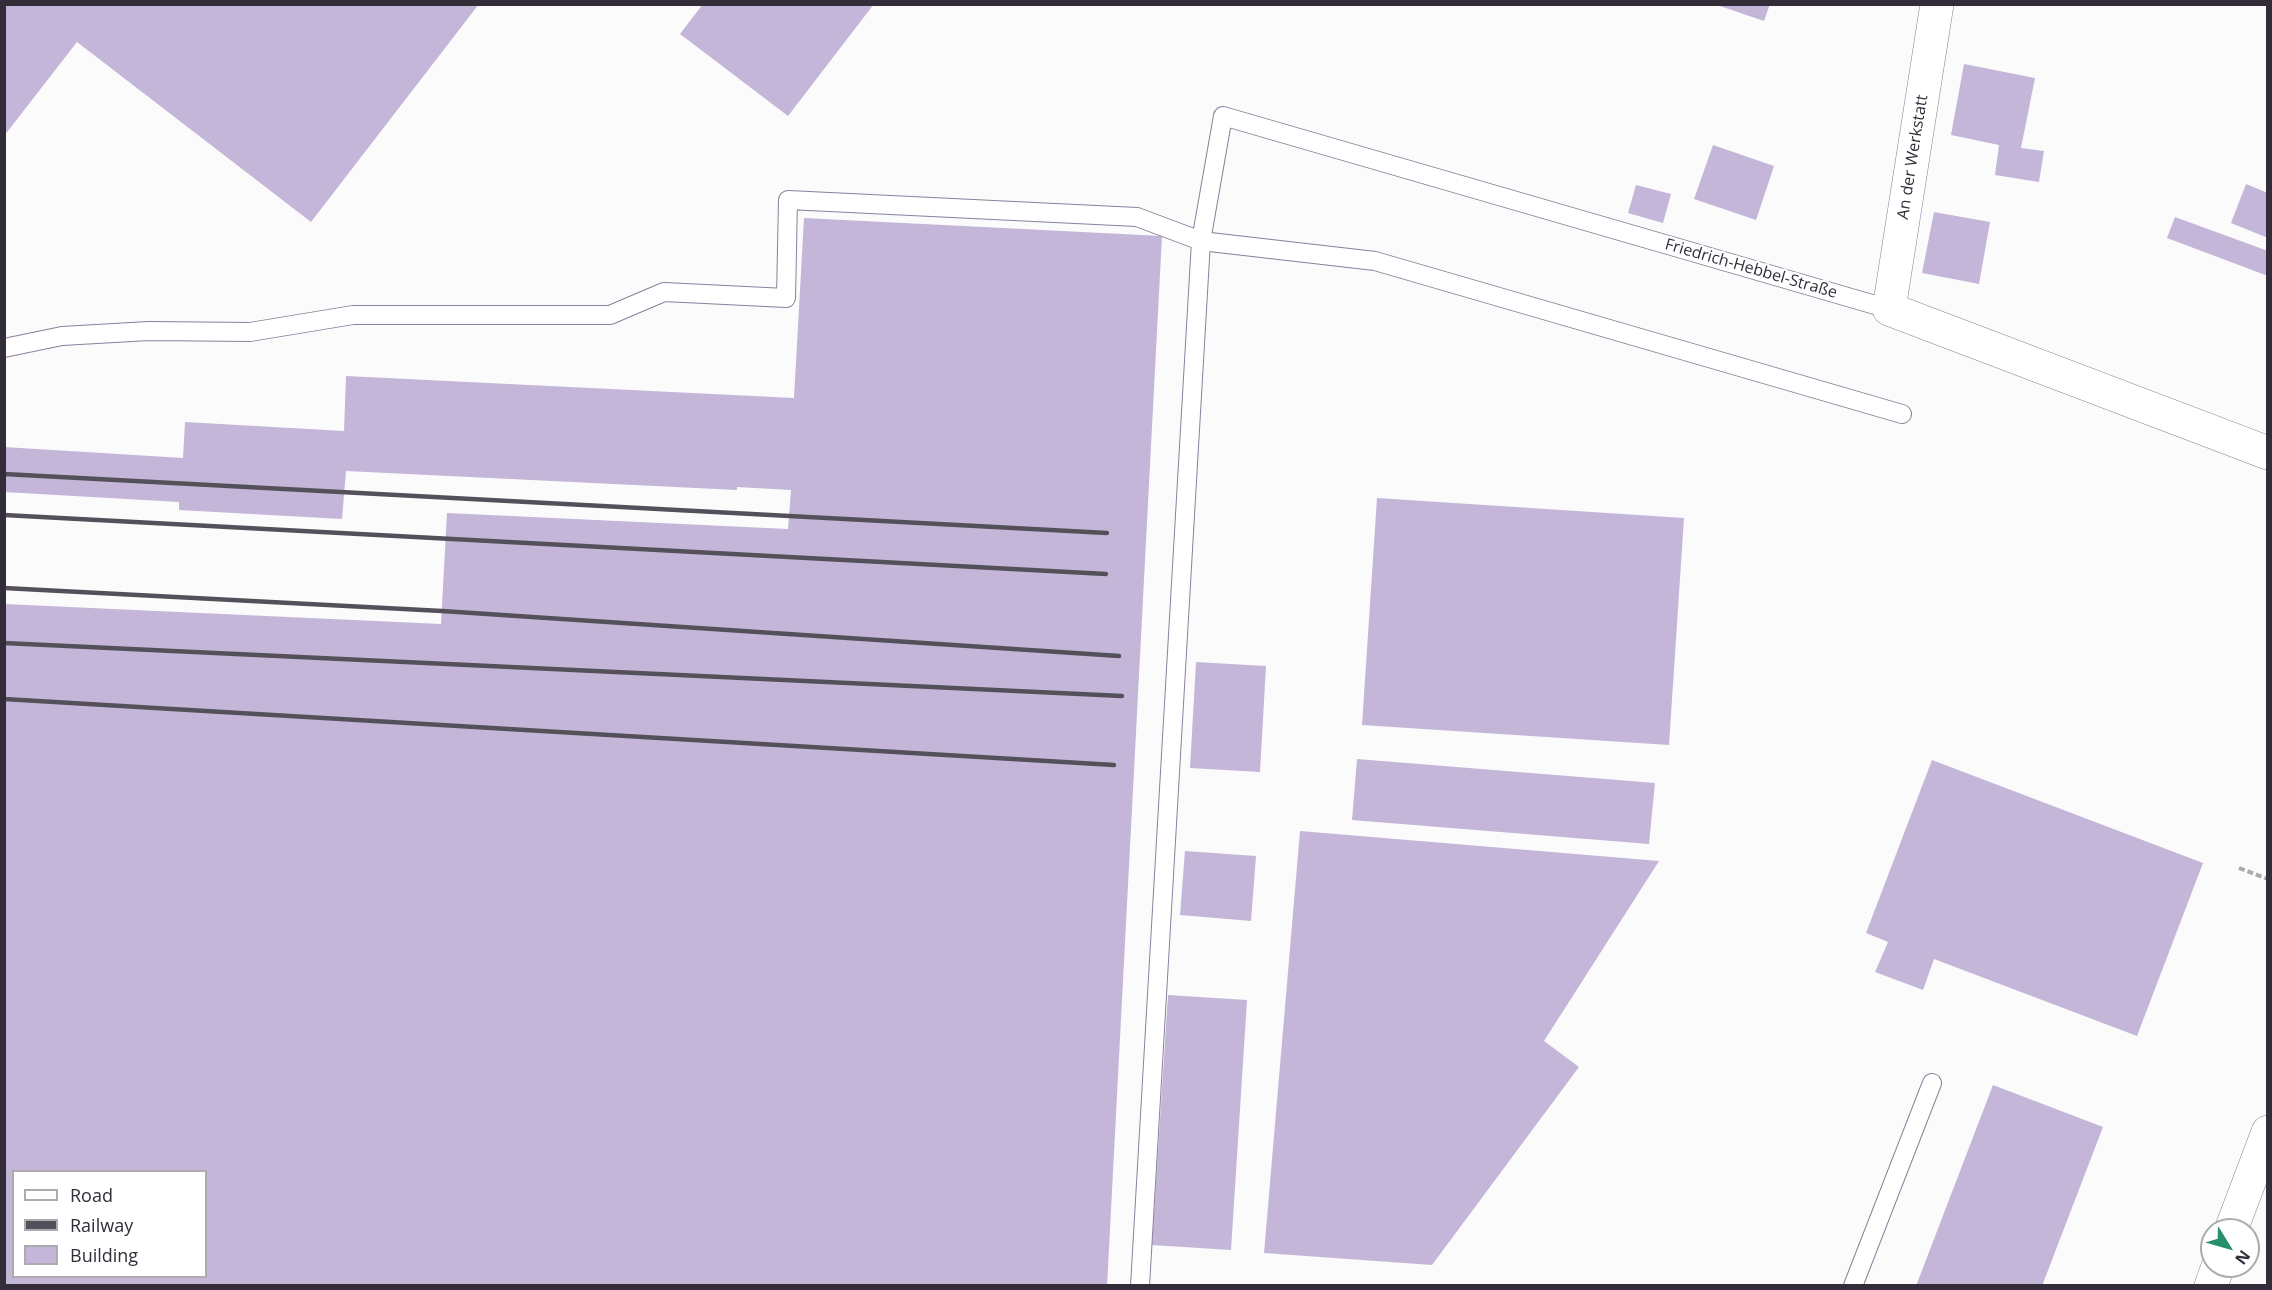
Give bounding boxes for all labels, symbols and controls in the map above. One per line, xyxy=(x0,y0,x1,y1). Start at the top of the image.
street label: An der Werkstatt xyxy=(1894,93,1932,221)
street label: Friedrich-Hebbel-Straße xyxy=(1663,235,1839,303)
legend xyxy=(12,1170,207,1278)
text: Road xyxy=(70,1183,113,1207)
text: Railway xyxy=(70,1213,133,1237)
north arrow xyxy=(2200,1218,2260,1278)
text: Building xyxy=(70,1243,138,1267)
text: N xyxy=(2230,1246,2255,1269)

